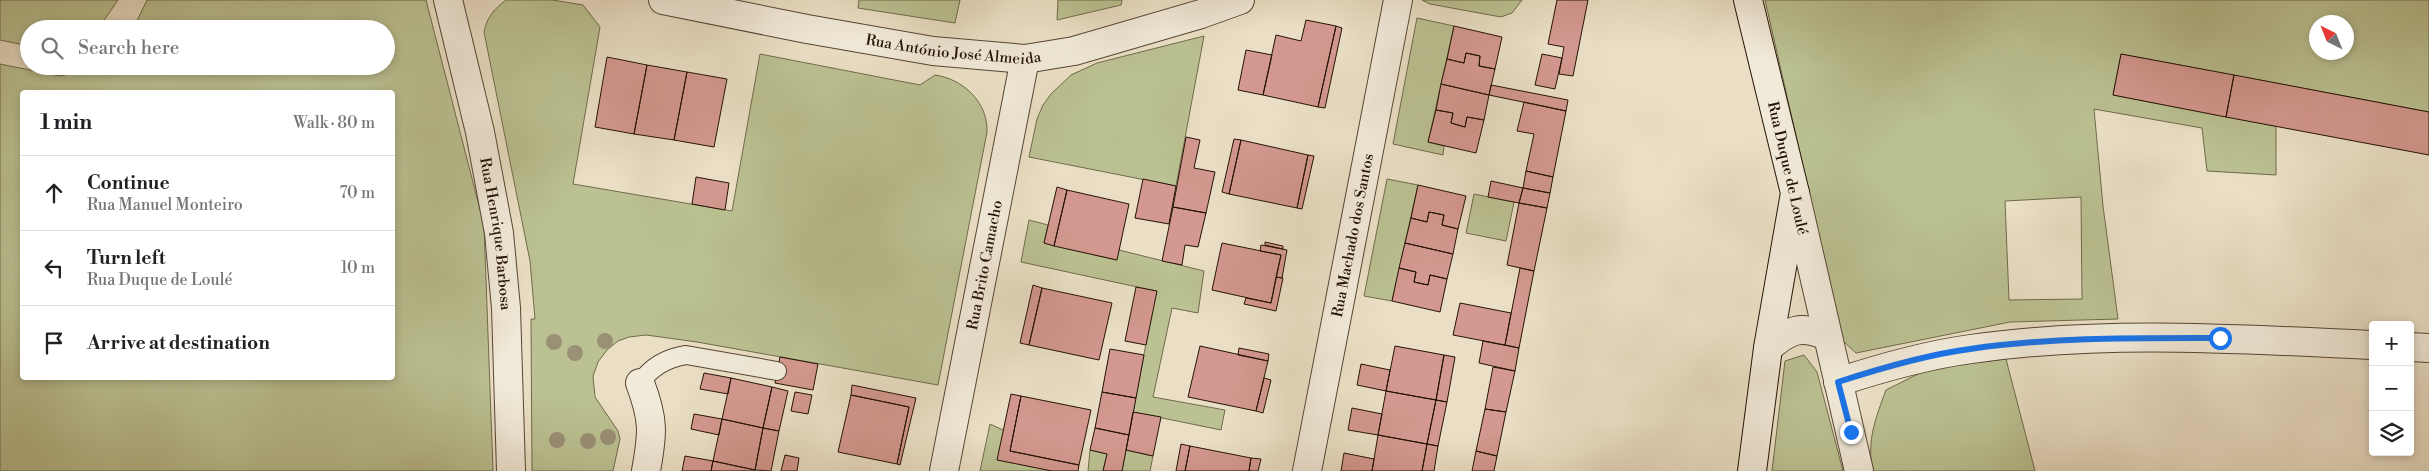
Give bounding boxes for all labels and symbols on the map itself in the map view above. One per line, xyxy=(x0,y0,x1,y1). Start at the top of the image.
north arrow xyxy=(2309,15,2354,60)
street label: Rua António José Almeida xyxy=(864,30,1043,69)
street label: Rua Duque de Loulé xyxy=(1763,100,1812,237)
street label: Rua Machado dos Santos xyxy=(1328,152,1378,319)
street label: Rua Henrique Barbosa xyxy=(475,156,515,311)
street label: Rua Brito Camacho xyxy=(963,198,1007,332)
route start xyxy=(2209,327,2232,350)
route end xyxy=(1840,421,1863,444)

